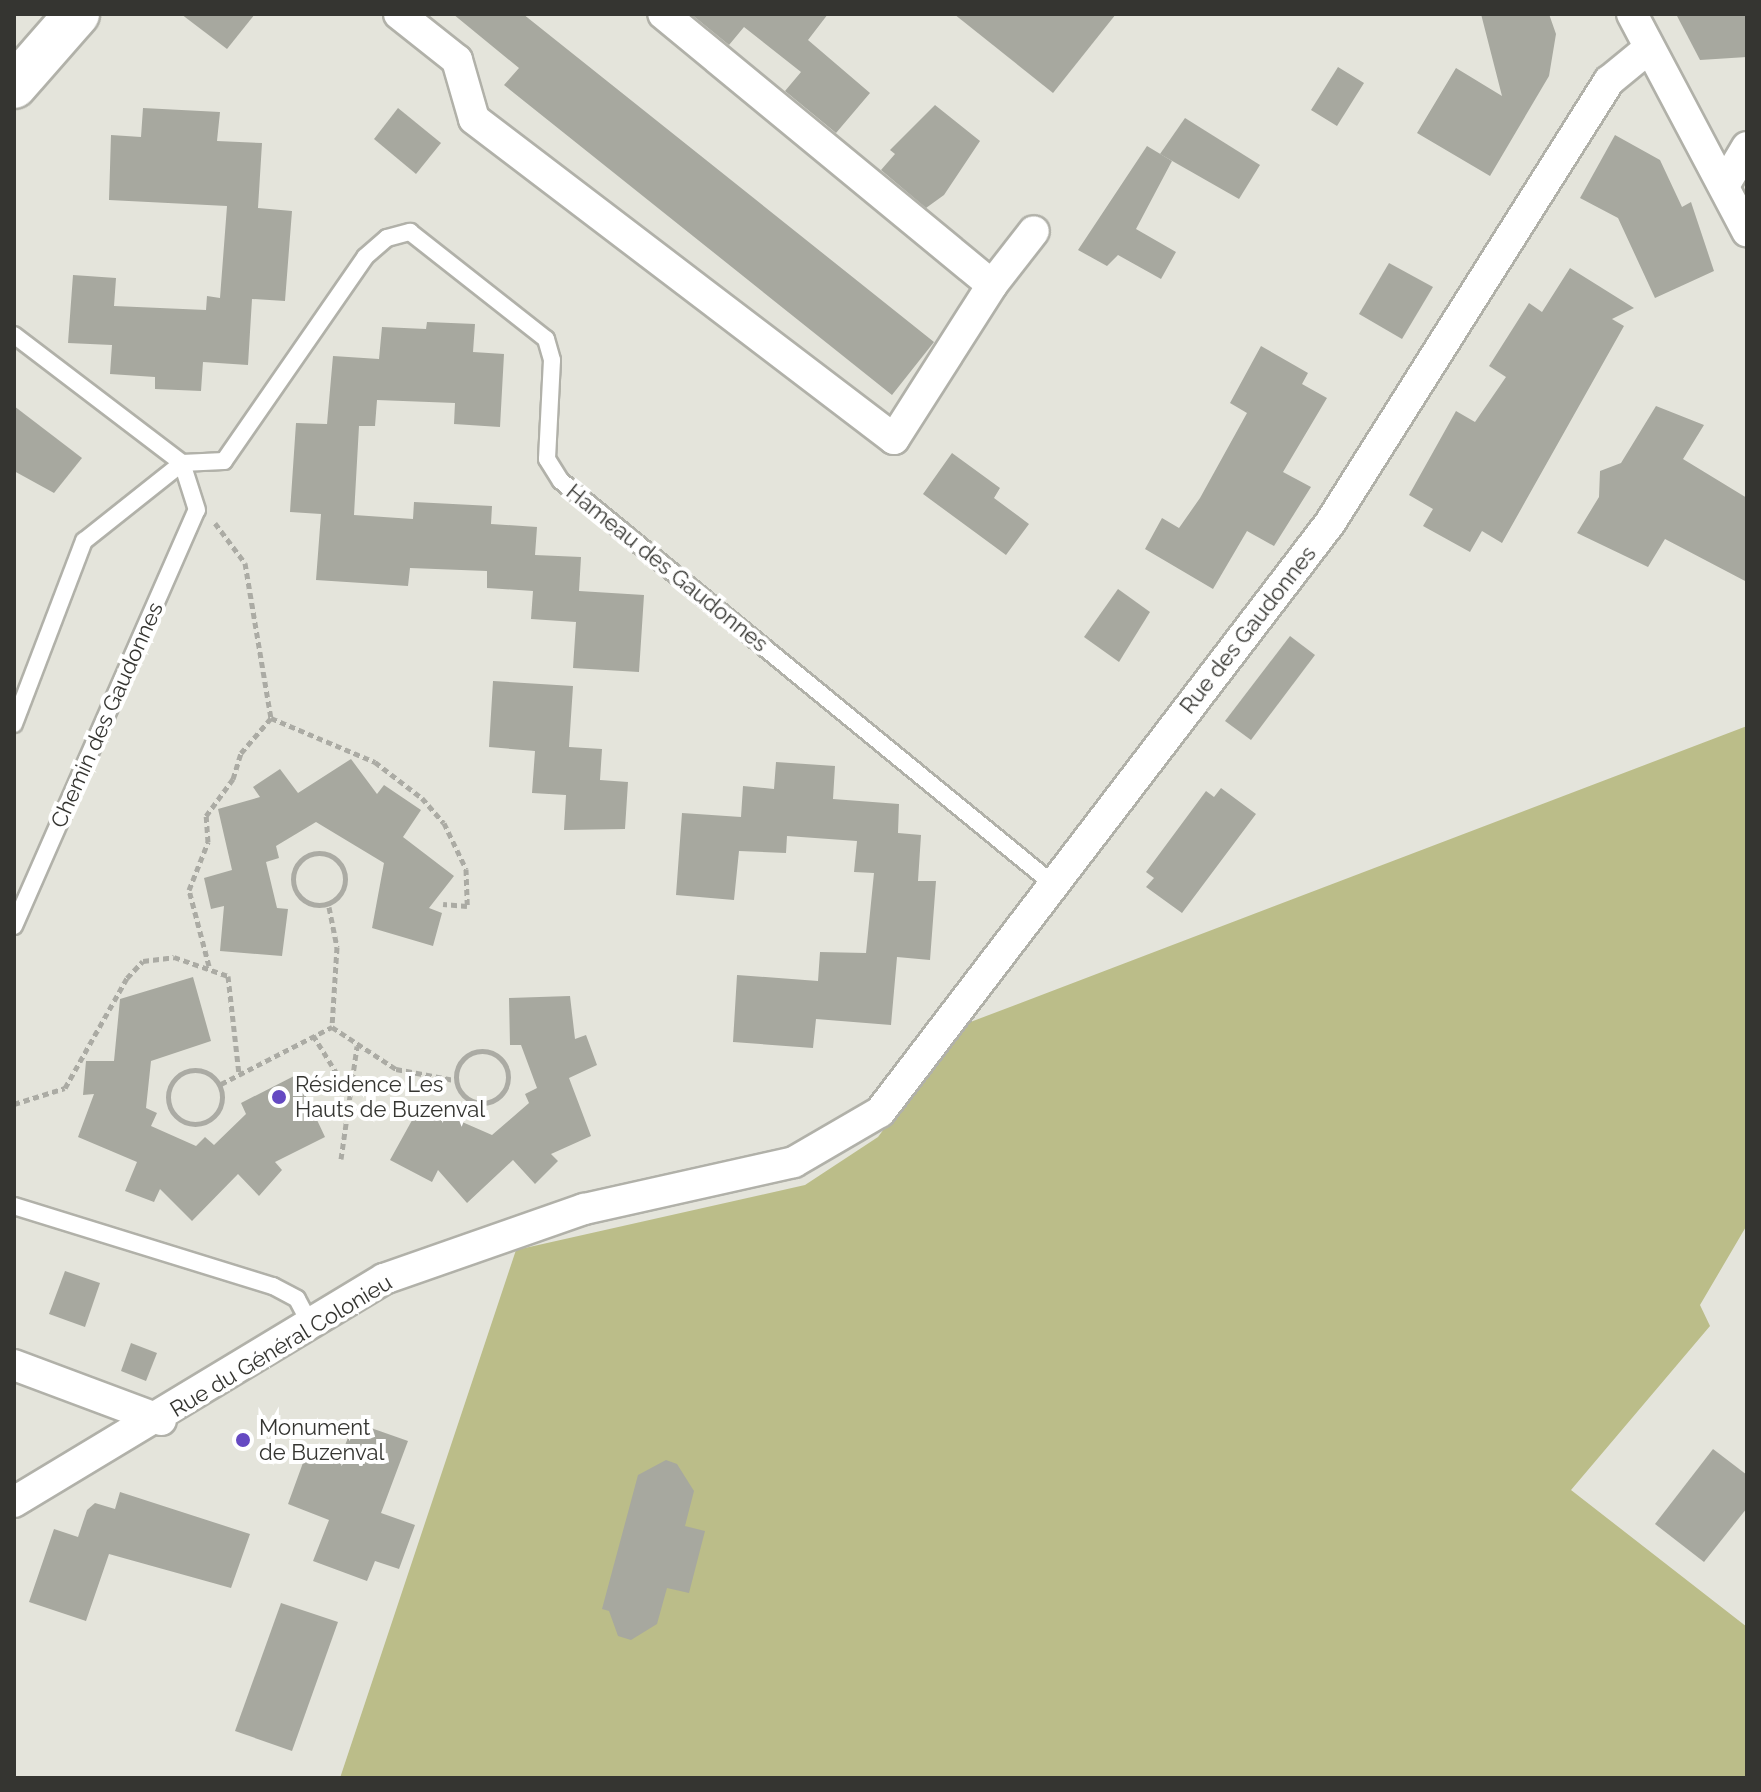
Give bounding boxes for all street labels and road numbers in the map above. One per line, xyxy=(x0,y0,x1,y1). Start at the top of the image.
street label: Hameau des Gaudonnes xyxy=(561,479,773,657)
street label: Rue des Gaudonnes xyxy=(1174,541,1322,719)
street label: Chemin des Gaudonnes xyxy=(45,598,169,832)
street label: Rue du Général Colonieu xyxy=(165,1269,397,1423)

